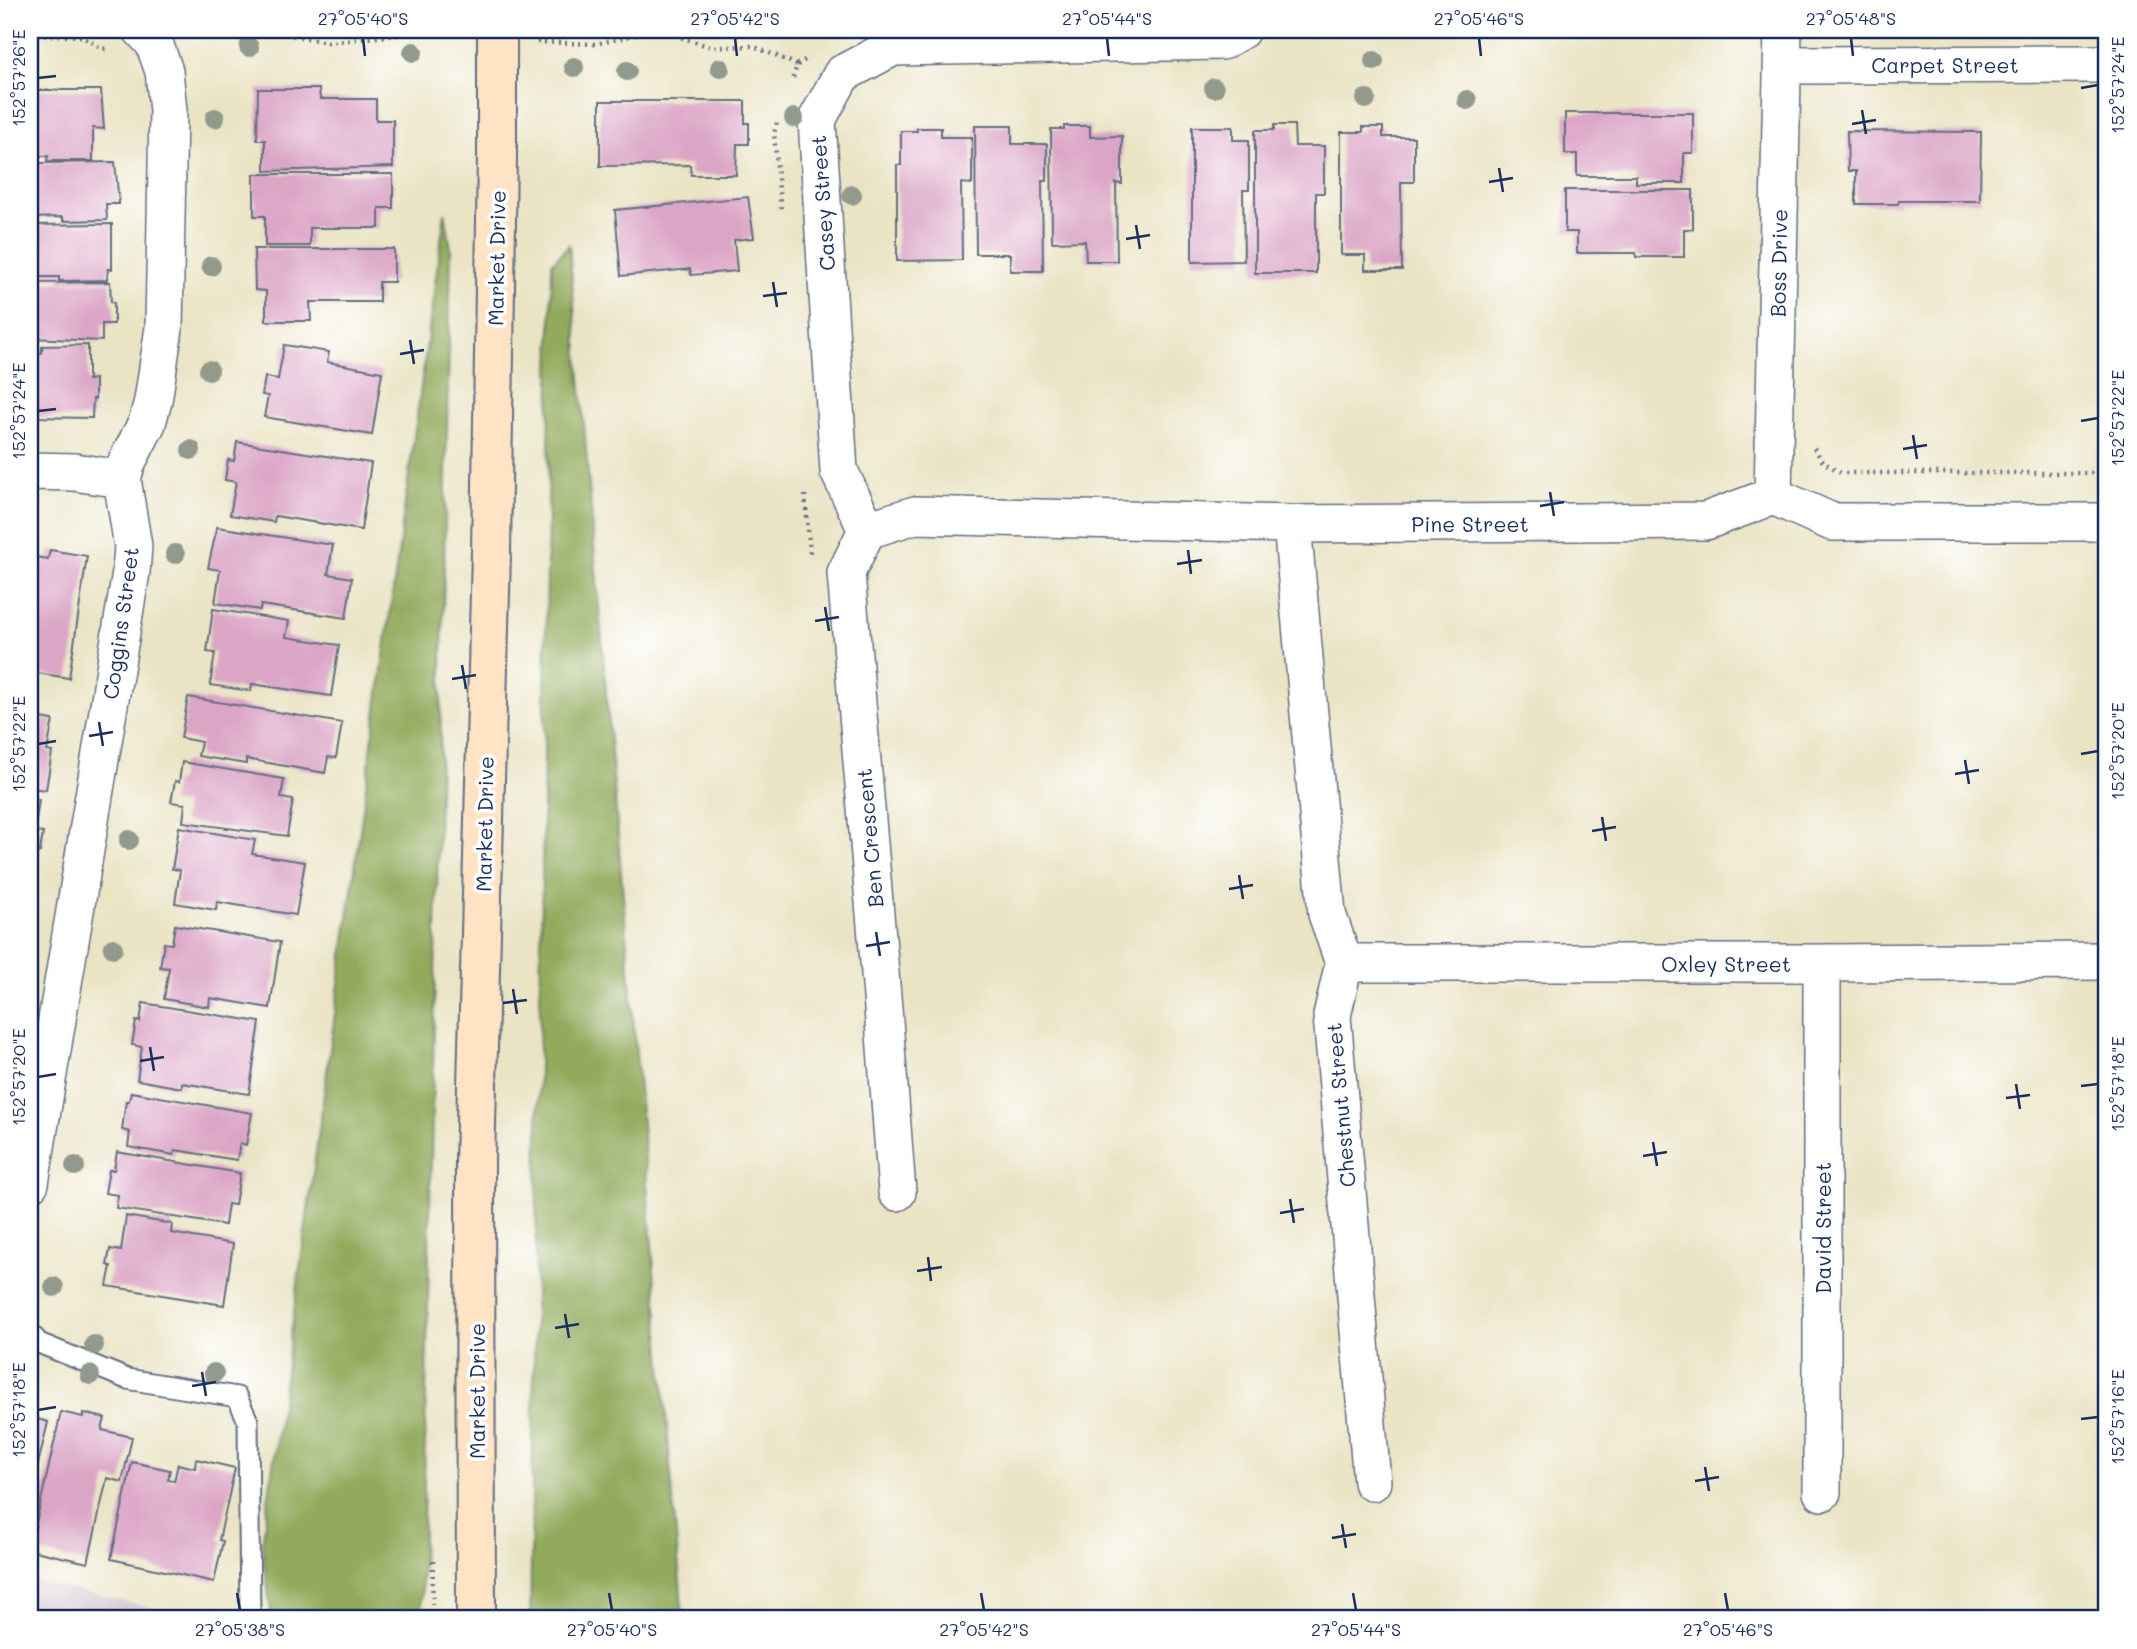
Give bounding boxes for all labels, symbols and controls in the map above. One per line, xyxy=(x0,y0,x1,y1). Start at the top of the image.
text: 27°05'40"S xyxy=(318,6,408,30)
text: 27°05'42"S xyxy=(690,6,780,30)
text: 27°05'44"S xyxy=(1062,6,1152,30)
text: 27°05'46"S xyxy=(1434,6,1524,30)
text: 27°05'48"S xyxy=(1806,6,1896,30)
text: 152°57'26"E xyxy=(6,29,30,127)
text: 152°57'24"E xyxy=(2105,36,2129,134)
street label: Carpet Street xyxy=(1871,51,2019,78)
street label: Casey Street xyxy=(804,134,840,272)
street label: Market Drive xyxy=(481,190,511,326)
street label: Boss Drive xyxy=(1764,209,1792,317)
text: 152°57'24"E xyxy=(6,362,30,460)
text: 152°57'22"E xyxy=(2105,370,2129,466)
street label: Pine Street xyxy=(1411,510,1529,537)
street label: Coggins Street xyxy=(96,545,144,701)
text: 152°57'22"E xyxy=(6,696,30,792)
text: 152°57'20"E xyxy=(2105,702,2129,800)
street label: Market Drive xyxy=(469,756,499,892)
street label: Ben Crescent xyxy=(849,767,889,909)
street label: Oxley Street xyxy=(1661,950,1791,977)
street label: Chestnut Street xyxy=(1319,1022,1361,1188)
text: 152°57'20"E xyxy=(6,1028,30,1126)
text: 152°57'18"E xyxy=(2105,1036,2129,1132)
street label: David Street xyxy=(1809,1162,1836,1294)
street label: Market Drive xyxy=(463,1323,490,1459)
text: 152°57'18"E xyxy=(6,1362,30,1458)
text: 152°57'16"E xyxy=(2105,1369,2129,1465)
text: 27°05'38"S xyxy=(195,1617,285,1641)
text: 27°05'40"S xyxy=(567,1617,657,1641)
text: 27°05'42"S xyxy=(939,1617,1029,1641)
text: 27°05'44"S xyxy=(1311,1617,1401,1641)
text: 27°05'46"S xyxy=(1683,1617,1773,1641)

